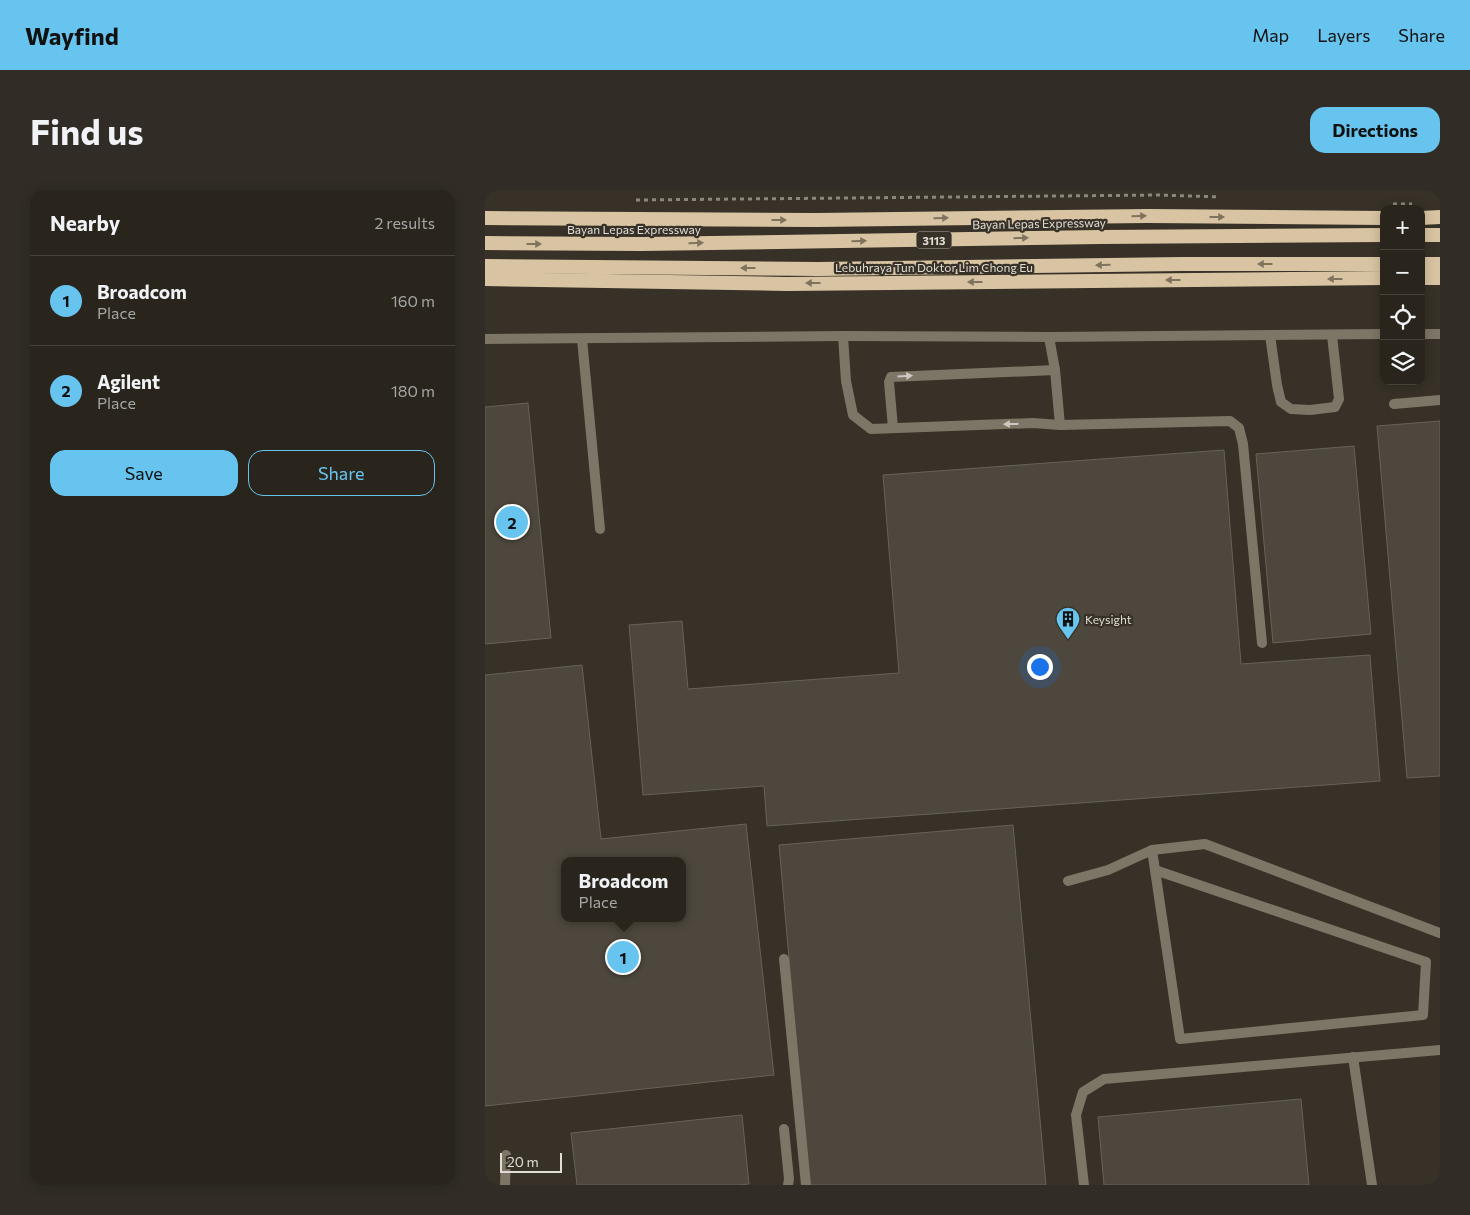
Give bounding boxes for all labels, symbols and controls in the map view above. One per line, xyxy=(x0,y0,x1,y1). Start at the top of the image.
text: Wayfind xyxy=(25,21,119,50)
text: Map xyxy=(1252,24,1289,46)
text: Layers xyxy=(1317,24,1370,46)
text: Share xyxy=(1398,24,1445,46)
button: Directions xyxy=(1310,107,1440,153)
text: Find us xyxy=(30,109,144,152)
map controls xyxy=(1380,205,1425,385)
button: + xyxy=(1380,205,1425,250)
text: Nearby xyxy=(50,210,120,235)
one-way arrow xyxy=(1131,212,1147,220)
text: 2 results xyxy=(374,213,435,232)
one-way arrow xyxy=(1209,213,1225,221)
one-way arrow xyxy=(933,214,949,222)
street label: Bayan Lepas Expressway xyxy=(972,215,1106,231)
one-way arrow xyxy=(771,216,787,224)
street label: Bayan Lepas Expressway xyxy=(567,222,701,236)
road number: 3113 xyxy=(917,232,951,248)
one-way arrow xyxy=(1013,234,1029,242)
one-way arrow xyxy=(851,237,867,245)
one-way arrow xyxy=(688,239,704,247)
one-way arrow xyxy=(526,240,542,248)
button: − xyxy=(1380,250,1425,295)
street label: Lebuhraya Tun Doktor Lim Chong Eu xyxy=(835,260,1033,274)
one-way arrow xyxy=(1257,260,1273,268)
one-way arrow xyxy=(1094,261,1110,269)
one-way arrow xyxy=(739,264,755,272)
one-way arrow xyxy=(1327,275,1343,283)
one-way arrow xyxy=(1164,276,1180,284)
one-way arrow xyxy=(967,278,983,286)
one-way arrow xyxy=(804,279,820,287)
text: Broadcom xyxy=(97,280,187,303)
text: 1 xyxy=(62,291,70,310)
text: 160 m xyxy=(391,291,435,310)
button: locate xyxy=(1380,295,1425,340)
text: Place xyxy=(97,303,136,322)
button: layers xyxy=(1380,340,1425,385)
text: Agilent xyxy=(97,370,160,393)
one-way arrow xyxy=(898,372,914,380)
text: 2 xyxy=(61,381,71,400)
text: 180 m xyxy=(391,381,435,400)
text: Place xyxy=(97,393,136,412)
one-way arrow xyxy=(1003,420,1019,428)
button: Save xyxy=(50,450,238,496)
button: Share xyxy=(248,450,435,496)
pin: 2 xyxy=(496,503,528,541)
building icon: Keysight xyxy=(1055,606,1081,640)
place label: Keysight xyxy=(1085,612,1132,626)
your location xyxy=(1027,654,1053,680)
popup xyxy=(561,857,686,922)
text: Broadcom xyxy=(579,869,668,892)
text: Place xyxy=(579,892,617,911)
pin: 1 xyxy=(607,938,639,976)
scale bar xyxy=(500,1150,563,1173)
text: 20 m xyxy=(507,1153,539,1170)

